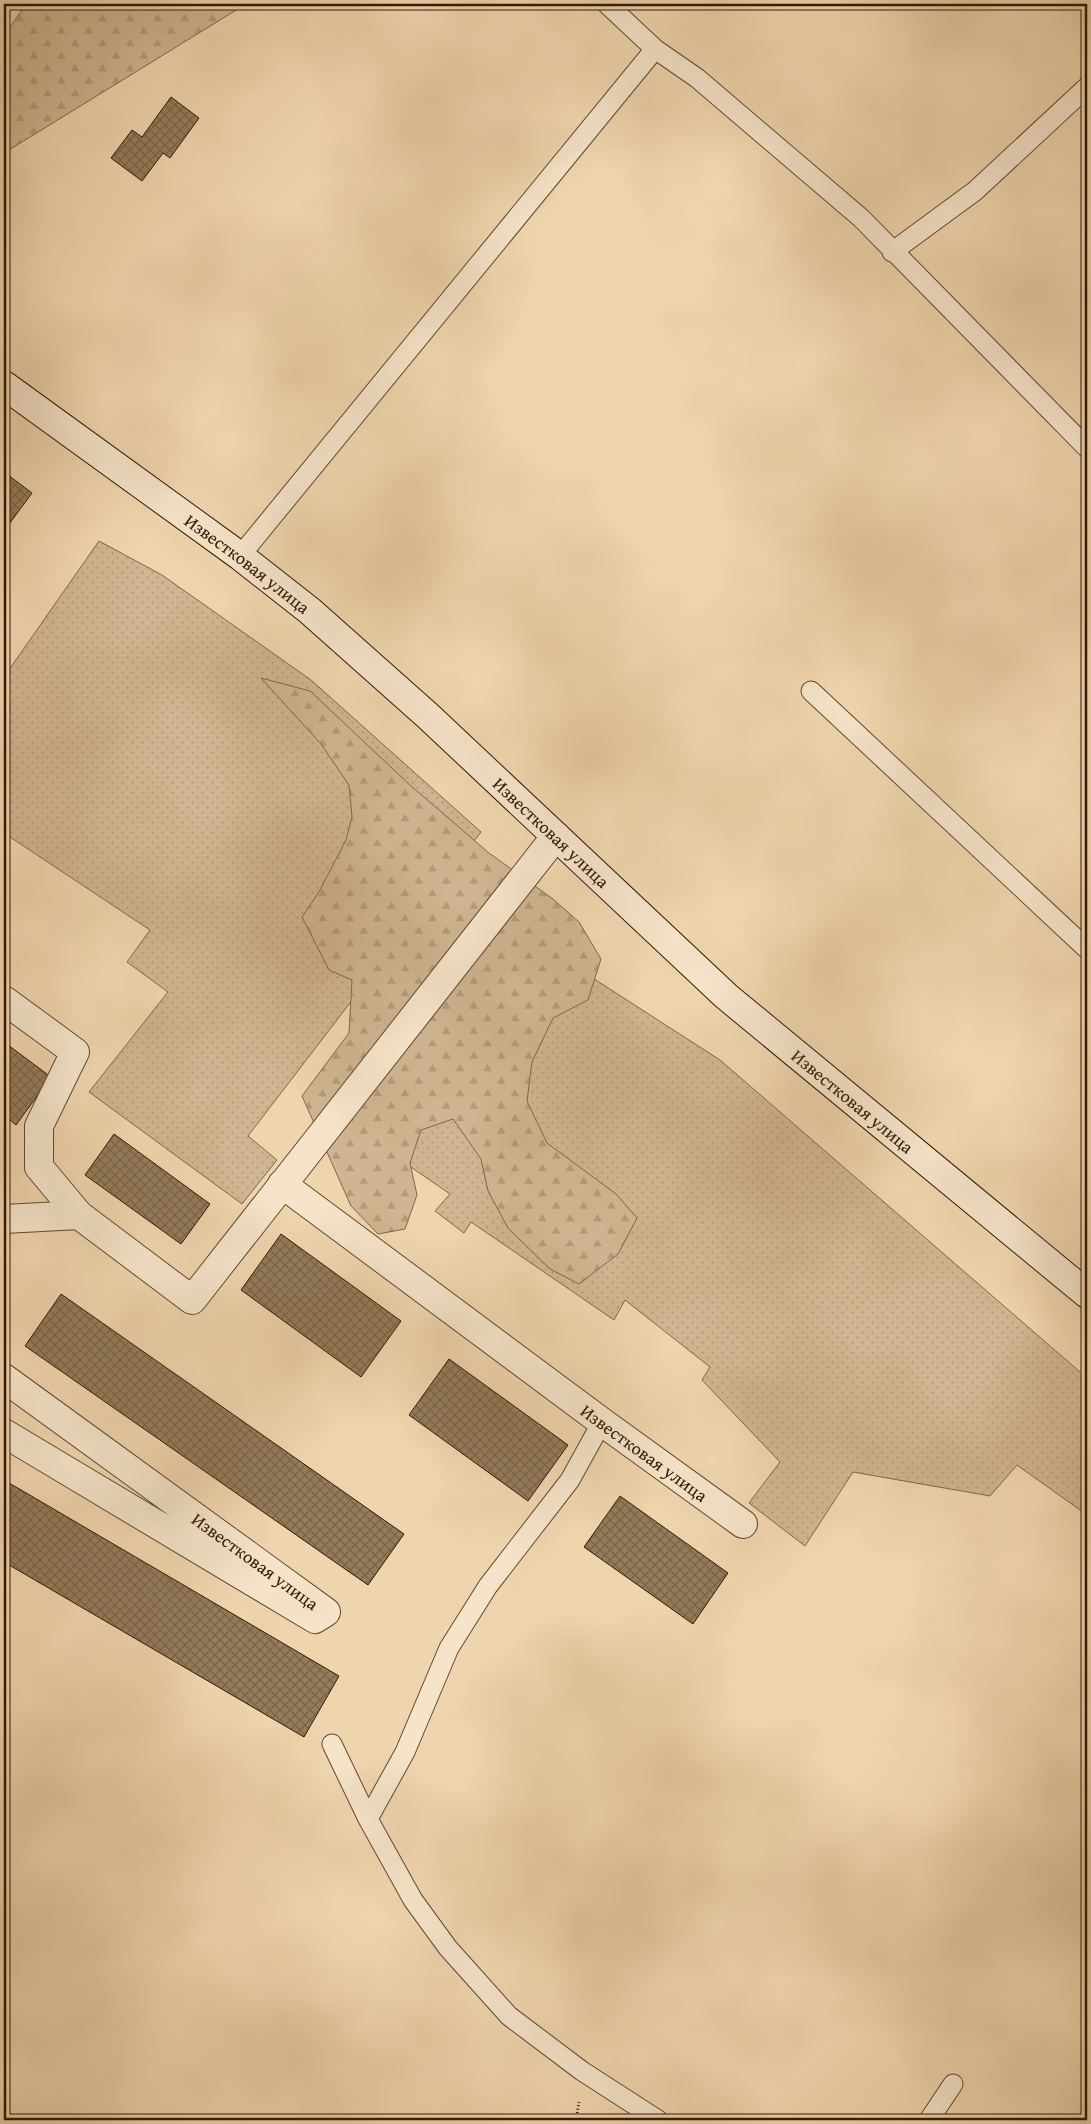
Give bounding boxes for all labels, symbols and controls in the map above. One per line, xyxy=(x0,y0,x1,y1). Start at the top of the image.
street label: Известковая улица xyxy=(179,507,317,620)
street label: Известковая улица xyxy=(487,770,616,894)
street label: Известковая улица xyxy=(786,1042,920,1160)
street label: Известковая улица xyxy=(575,1397,714,1508)
street label: Известковая улица xyxy=(186,1505,325,1617)

